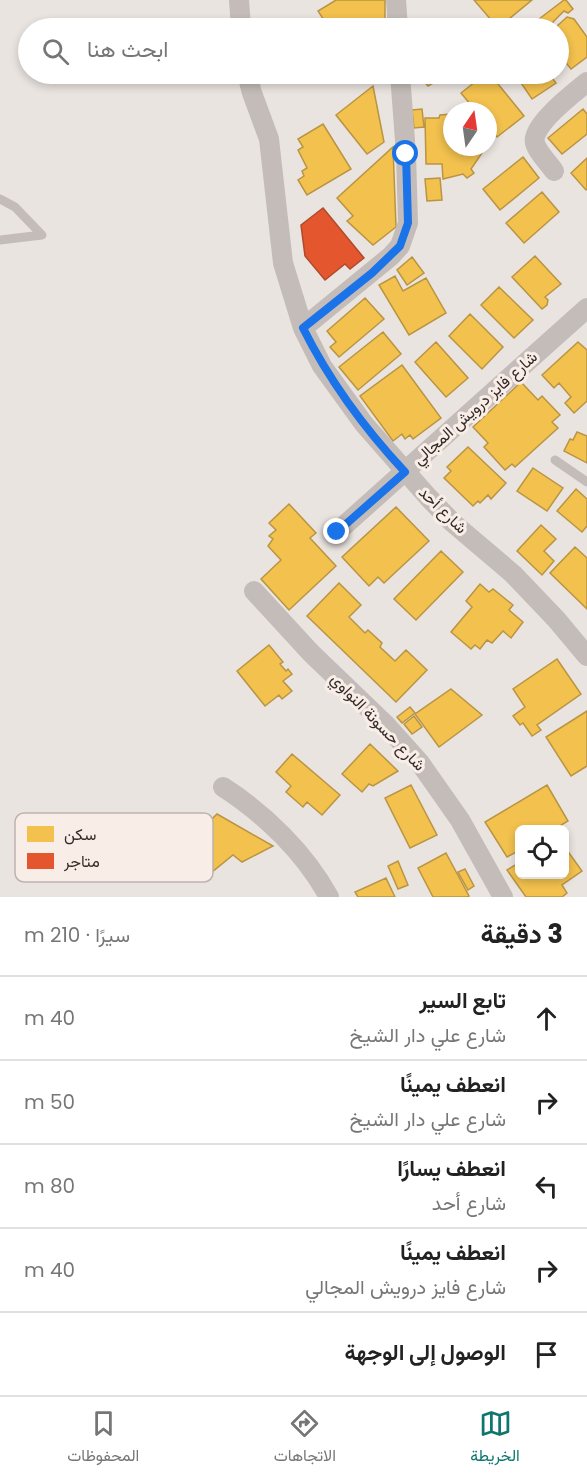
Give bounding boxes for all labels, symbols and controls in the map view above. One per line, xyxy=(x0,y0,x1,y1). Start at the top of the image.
search box xyxy=(18,18,569,84)
text: ابحث هنا xyxy=(87,34,168,65)
icon: search xyxy=(39,35,72,68)
north arrow xyxy=(443,102,497,156)
route start xyxy=(392,140,418,166)
street label: شارع فايز درويش المجالي xyxy=(408,346,544,472)
street label: شارع أحد xyxy=(414,481,472,539)
route end xyxy=(323,518,349,544)
street label: شارع حسونة النواوي xyxy=(324,668,431,777)
legend xyxy=(15,813,213,882)
text: سكن xyxy=(64,823,96,846)
map controls xyxy=(515,825,569,879)
button: locate xyxy=(515,825,569,879)
text: متاجر xyxy=(63,850,100,873)
text: 3 دقيقة xyxy=(480,916,563,952)
text: سيرًا · 210 m xyxy=(24,921,130,949)
text: تابع السير xyxy=(419,985,506,1016)
icon: ahead xyxy=(530,1002,563,1035)
text: 40 m xyxy=(24,1004,75,1032)
text: شارع علي دار الشيخ xyxy=(350,1021,506,1049)
text: انعطف يمينًا xyxy=(400,1069,506,1100)
icon: right xyxy=(530,1086,563,1119)
text: 50 m xyxy=(24,1088,75,1116)
text: شارع علي دار الشيخ xyxy=(350,1105,506,1133)
text: انعطف يسارًا xyxy=(397,1153,506,1184)
icon: left xyxy=(530,1170,563,1203)
text: 80 m xyxy=(24,1172,75,1200)
text: شارع أحد xyxy=(432,1189,506,1217)
text: انعطف يمينًا xyxy=(400,1237,506,1268)
icon: right xyxy=(530,1254,563,1287)
text: 40 m xyxy=(24,1256,75,1284)
text: شارع فايز درويش المجالي xyxy=(305,1273,506,1301)
text: الوصول إلى الوجهة xyxy=(345,1337,506,1368)
icon: arrive xyxy=(530,1338,563,1371)
tab: المحفوظات xyxy=(67,1407,139,1470)
tab: الاتجاهات xyxy=(274,1407,336,1470)
tab: الخريطة xyxy=(470,1407,520,1470)

